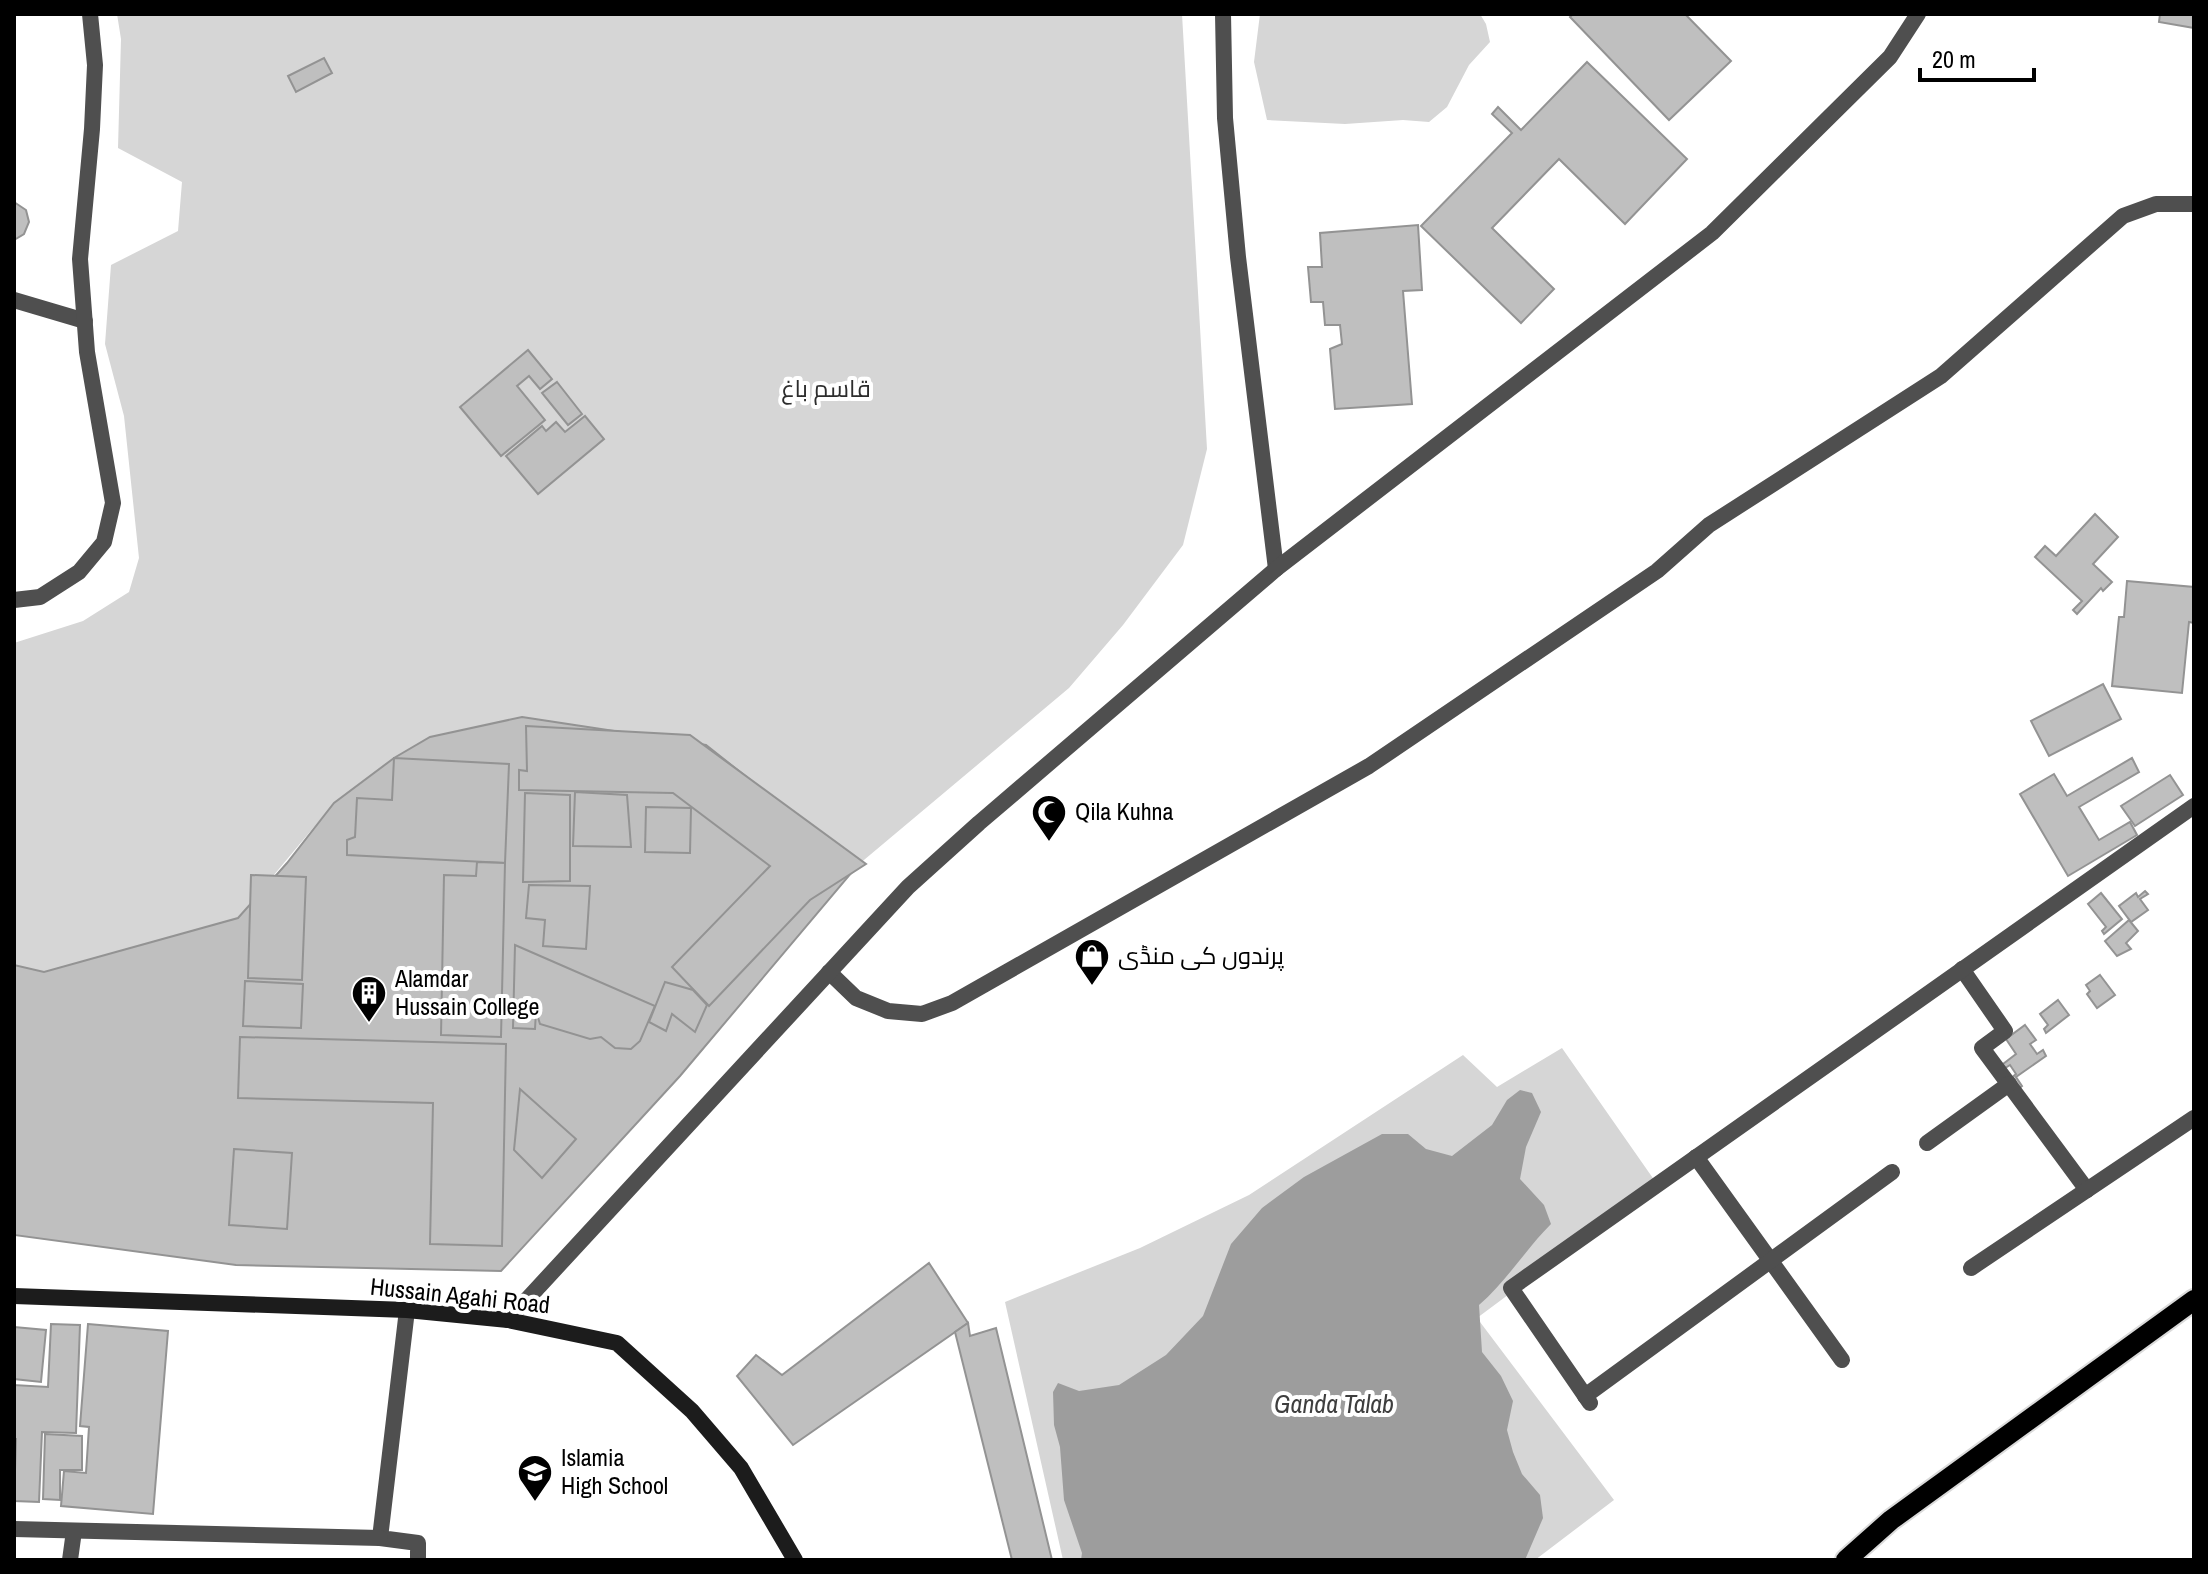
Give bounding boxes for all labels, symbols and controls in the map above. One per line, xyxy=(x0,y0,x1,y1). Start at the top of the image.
scale bar xyxy=(1920,32,2034,82)
text: 20 m xyxy=(1932,43,1976,75)
park label: قاسم باغ xyxy=(781,372,871,405)
mosque icon: Qila Kuhna xyxy=(1030,793,1068,843)
place label: Qila Kuhna xyxy=(1075,795,1174,827)
shop icon: پرندوں کی منڈی xyxy=(1073,937,1111,987)
place label: پرندوں کی منڈی xyxy=(1118,939,1284,972)
place label: Alamdar Hussain College xyxy=(394,962,539,1022)
building icon: Alamdar Hussain College xyxy=(350,974,388,1024)
street label: Hussain Agahi Road xyxy=(369,1270,552,1320)
water label: Ganda Talab xyxy=(1274,1386,1394,1421)
place label: Islamia High School xyxy=(561,1441,668,1501)
school or university icon: Islamia High School xyxy=(516,1453,554,1503)

